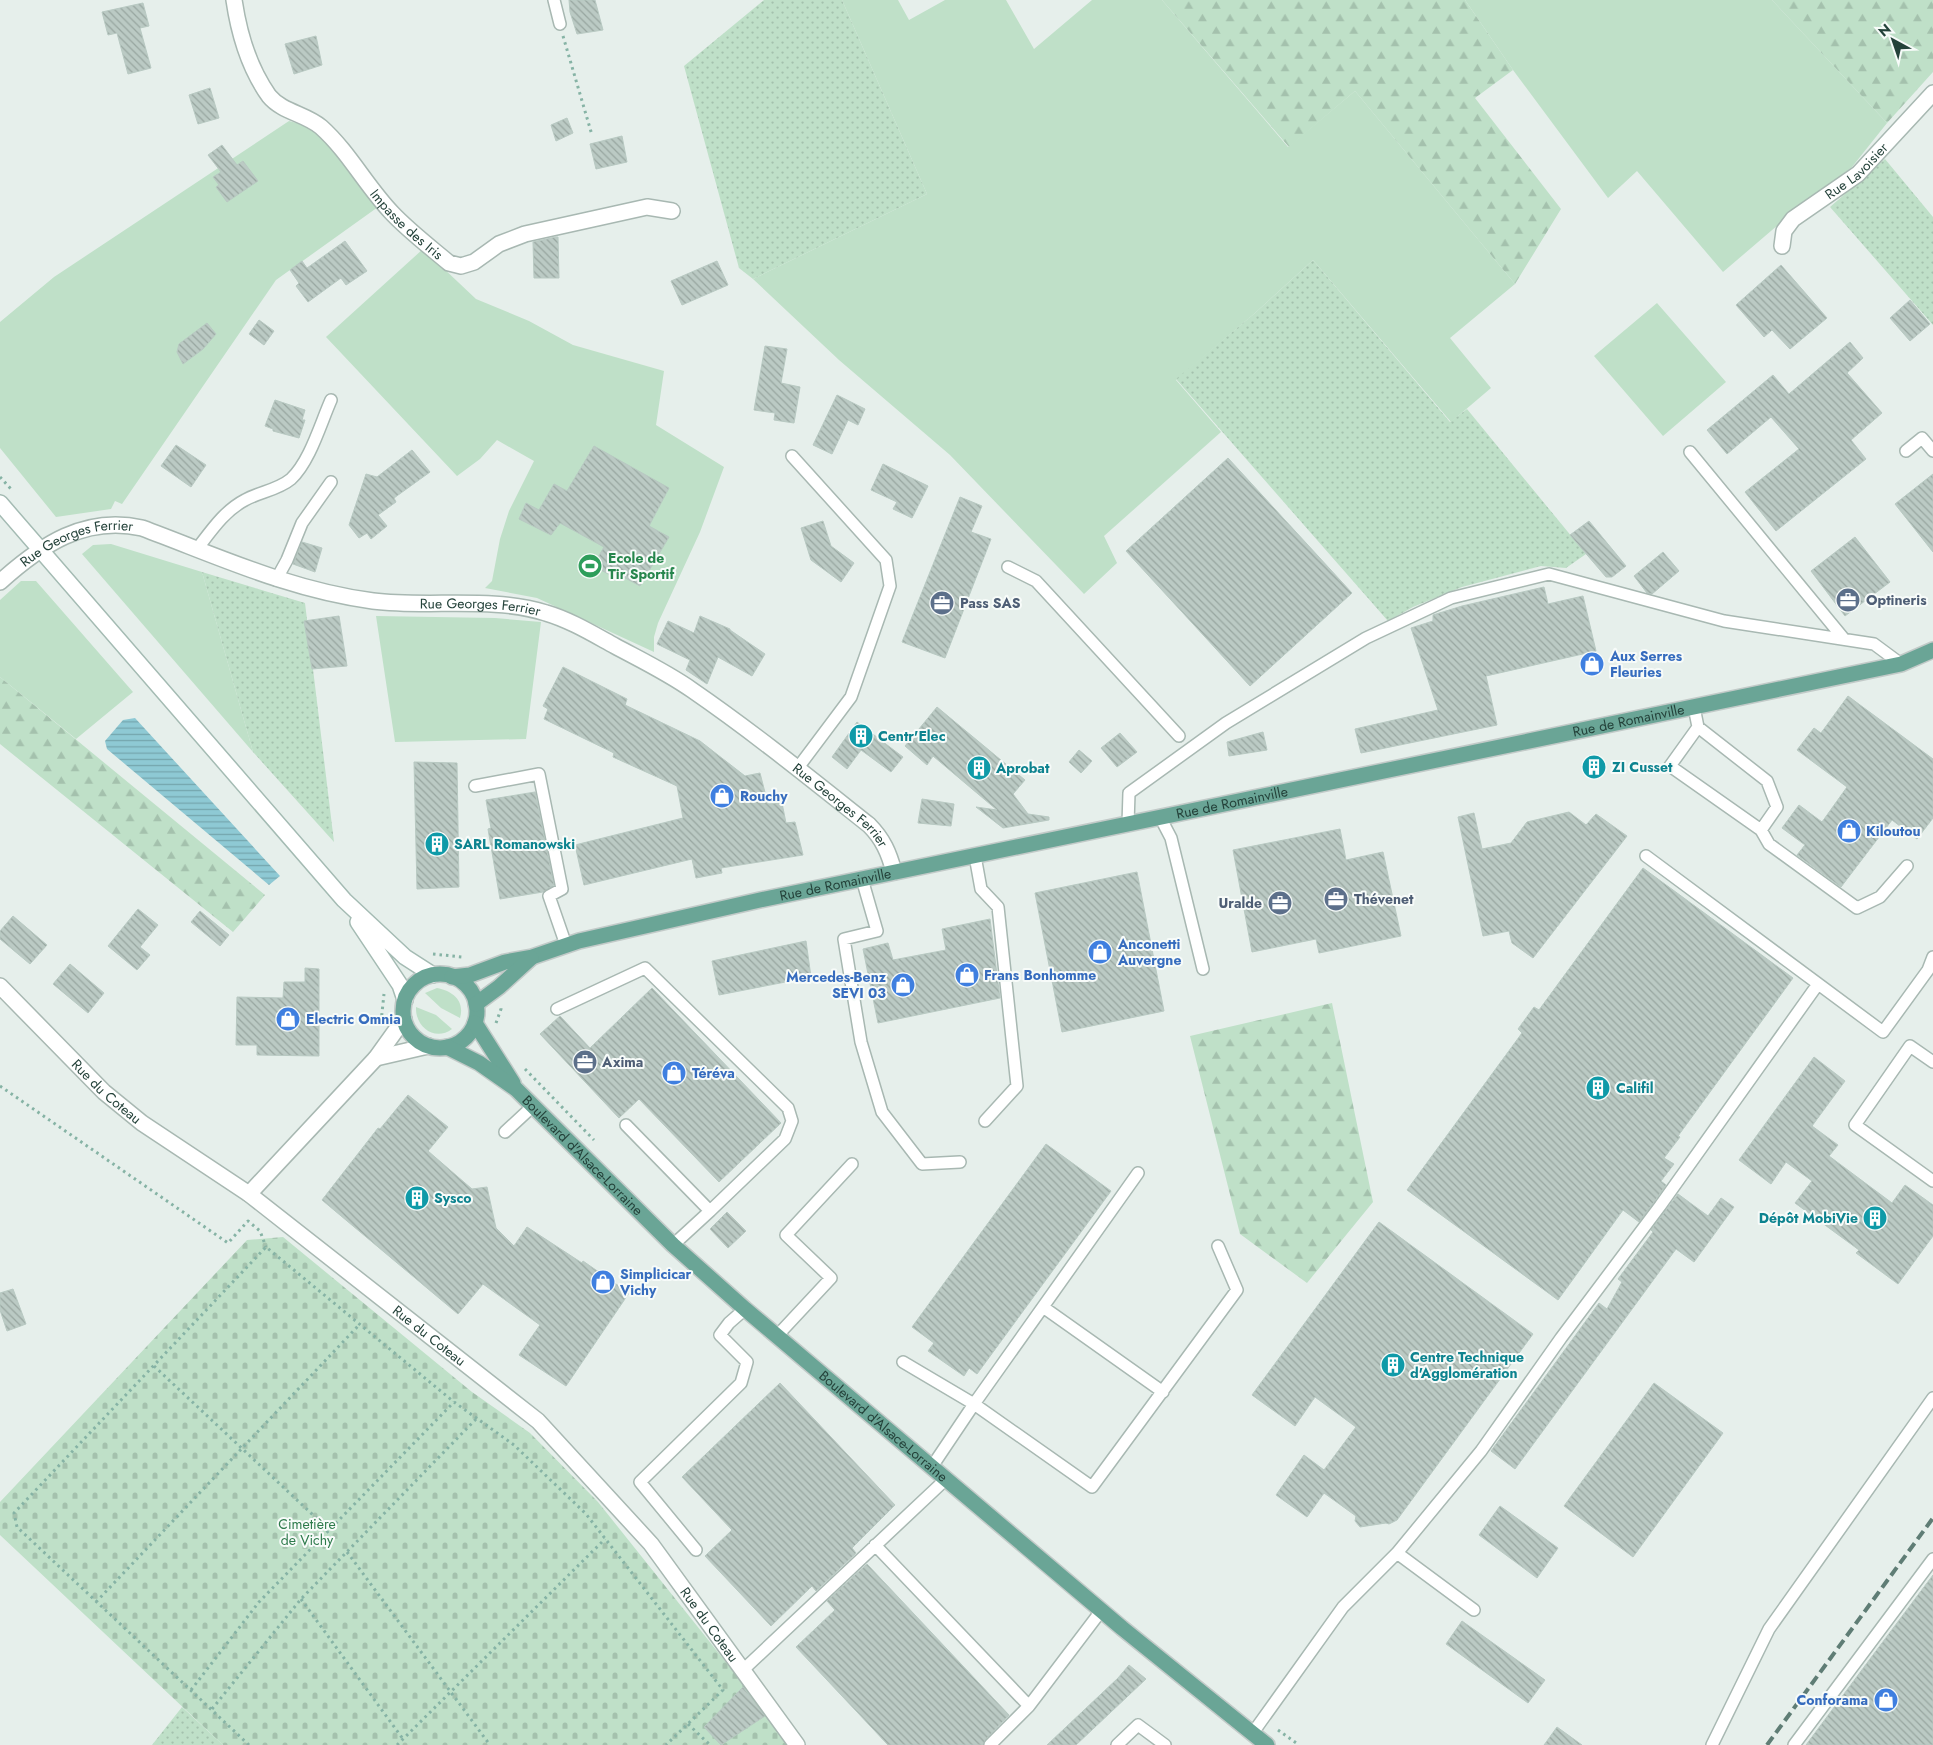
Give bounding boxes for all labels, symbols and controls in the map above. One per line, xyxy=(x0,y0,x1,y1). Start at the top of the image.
north arrow xyxy=(1868,15,1918,65)
text: N xyxy=(1874,19,1895,41)
street label: Rue Lavoisier xyxy=(1821,138,1893,204)
street label: Impasse des Iris xyxy=(365,185,448,264)
street label: Rue Georges Ferrier xyxy=(16,515,135,571)
place label: Ecole de Tir Sportif xyxy=(608,548,675,584)
sports icon: Ecole de Tir Sportif xyxy=(577,553,603,579)
office icon: Optineris xyxy=(1835,587,1861,613)
office icon: Pass SAS xyxy=(929,590,955,616)
place label: Optineris xyxy=(1866,590,1927,610)
street label: Rue Georges Ferrier xyxy=(420,593,543,621)
place label: Pass SAS xyxy=(960,593,1021,613)
place label: Aux Serres Fleuries xyxy=(1609,646,1683,682)
shop icon: Aux Serres Fleuries xyxy=(1579,651,1605,677)
street label: Rue de Romainville xyxy=(1571,699,1686,742)
building icon: Centr'Elec xyxy=(848,723,874,749)
place label: Centr'Elec xyxy=(878,726,946,746)
building icon: ZI Cusset xyxy=(1581,754,1607,780)
building icon: Aprobat xyxy=(966,755,992,781)
place label: ZI Cusset xyxy=(1612,757,1673,777)
street label: Rue Georges Ferrier xyxy=(788,758,893,851)
place label: Aprobat xyxy=(995,758,1050,778)
street label: Rue de Romainville xyxy=(1174,781,1290,824)
shop icon: Rouchy xyxy=(709,783,735,809)
place label: Rouchy xyxy=(740,786,788,806)
shop icon: Kiloutou xyxy=(1836,818,1862,844)
place label: Kiloutou xyxy=(1866,821,1921,841)
building icon: SARL Romanowski xyxy=(424,831,450,857)
place label: SARL Romanowski xyxy=(454,834,575,854)
street label: Rue de Romainville xyxy=(778,863,893,906)
office icon: Thévenet xyxy=(1323,886,1349,912)
place label: Thévenet xyxy=(1354,889,1414,909)
office icon: Uralde xyxy=(1267,890,1293,916)
place label: Uralde xyxy=(1218,893,1262,913)
place label: Anconetti Auvergne xyxy=(1117,934,1181,970)
shop icon: Anconetti Auvergne xyxy=(1087,939,1113,965)
shop icon: Frans Bonhomme xyxy=(954,962,980,988)
place label: Frans Bonhomme xyxy=(984,965,1096,985)
place label: Mercedes-Benz SEVI 03 xyxy=(786,967,887,1003)
shop icon: Mercedes-Benz SEVI 03 xyxy=(890,972,916,998)
shop icon: Electric Omnia xyxy=(275,1006,301,1032)
place label: Electric Omnia xyxy=(306,1009,401,1029)
office icon: Axima xyxy=(572,1049,598,1075)
place label: Axima xyxy=(601,1052,643,1072)
street label: Rue du Coteau xyxy=(67,1055,146,1129)
shop icon: Téréva xyxy=(661,1060,687,1086)
place label: Téréva xyxy=(692,1063,735,1083)
building icon: Califil xyxy=(1585,1075,1611,1101)
place label: Califil xyxy=(1616,1078,1653,1098)
street label: Boulevard d'Alsace-Lorraine xyxy=(518,1091,648,1220)
building icon: Sysco xyxy=(404,1185,430,1211)
place label: Sysco xyxy=(434,1188,472,1208)
building icon: Dépôt MobiVie xyxy=(1862,1205,1888,1231)
place label: Dépôt MobiVie xyxy=(1759,1208,1858,1228)
place label: Simplicicar Vichy xyxy=(619,1264,692,1300)
shop icon: Simplicicar Vichy xyxy=(590,1269,616,1295)
street label: Rue du Coteau xyxy=(388,1300,470,1371)
place label: Centre Technique d'Agglomération xyxy=(1410,1347,1524,1383)
building icon: Centre Technique d'Agglomération xyxy=(1380,1352,1406,1378)
street label: Boulevard d'Alsace-Lorraine xyxy=(815,1366,952,1486)
park label: Cimetière de Vichy xyxy=(278,1514,336,1550)
street label: Rue du Coteau xyxy=(676,1583,743,1666)
shop icon: Conforama xyxy=(1873,1687,1899,1713)
place label: Conforama xyxy=(1796,1690,1868,1710)

